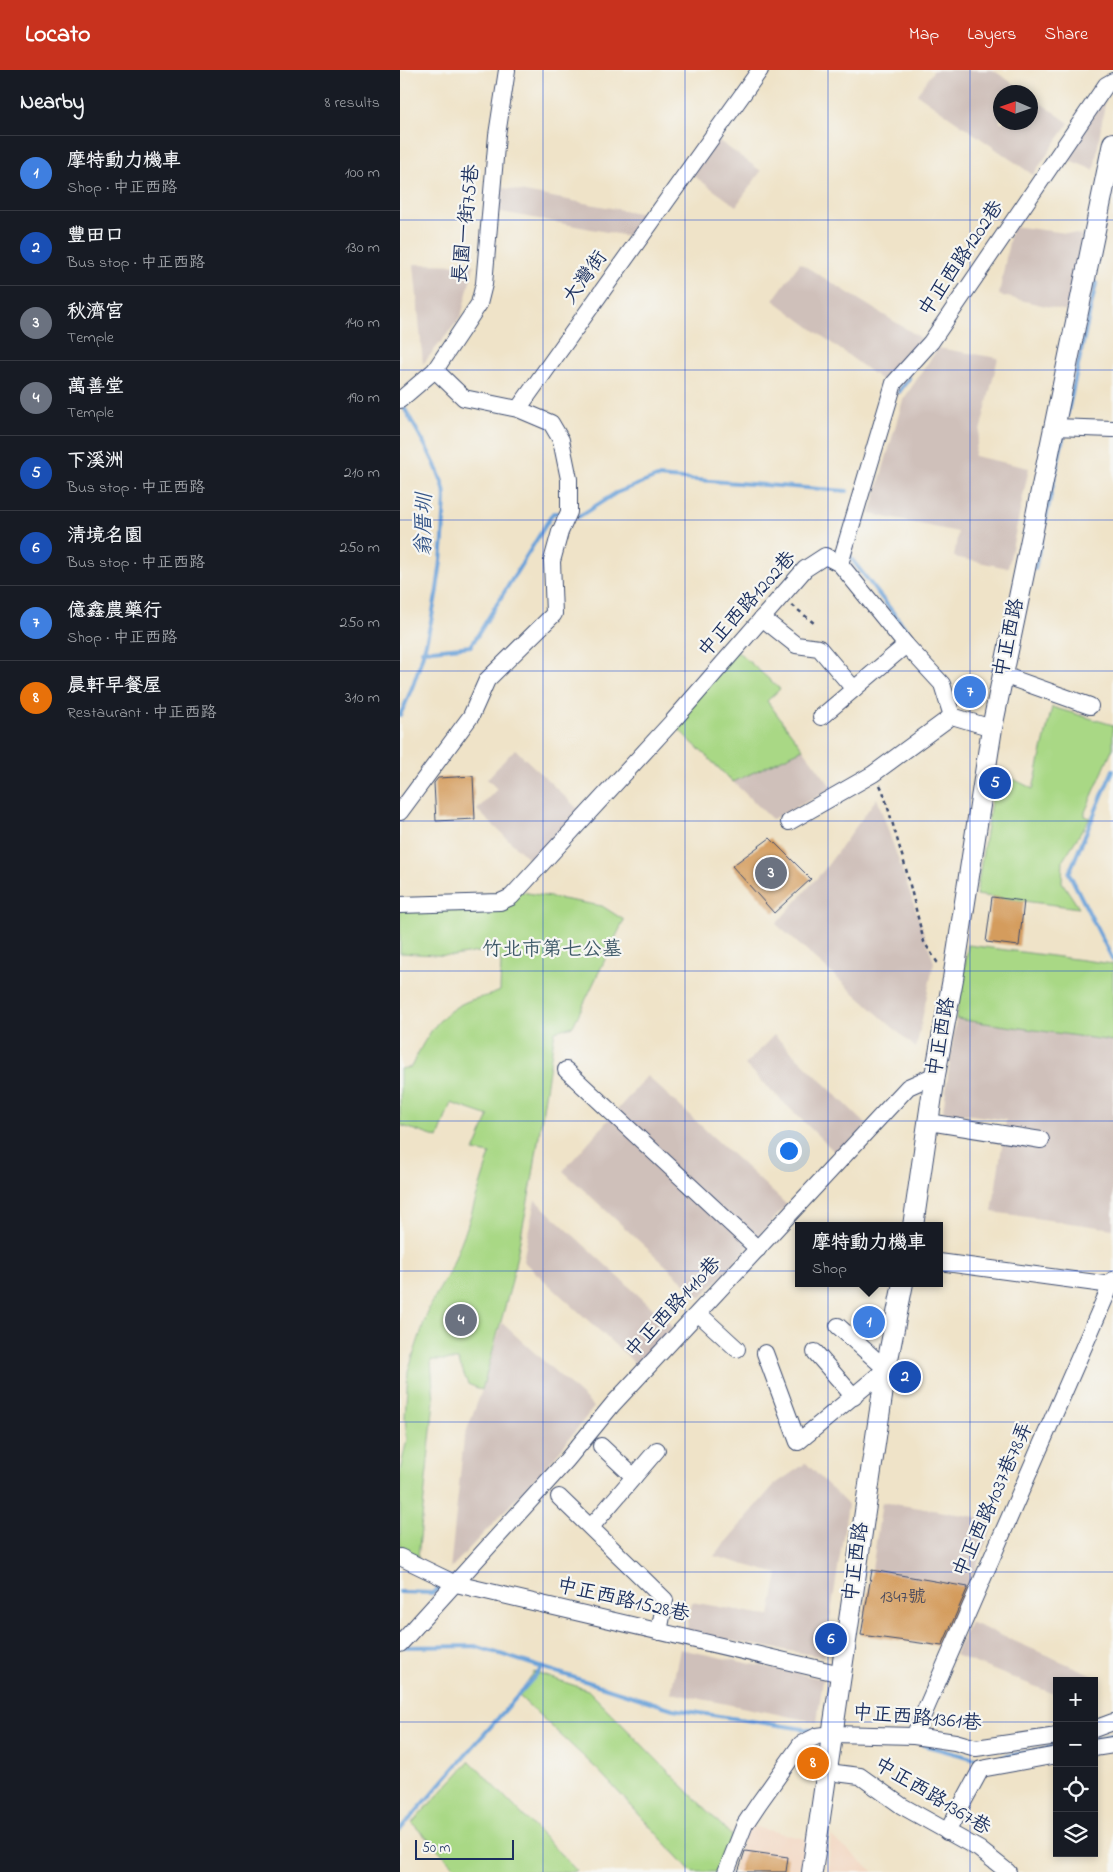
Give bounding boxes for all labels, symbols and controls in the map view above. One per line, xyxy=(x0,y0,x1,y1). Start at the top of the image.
text: Locato xyxy=(25,18,91,53)
text: Map xyxy=(909,22,939,48)
text: Layers xyxy=(967,22,1017,48)
text: Share xyxy=(1045,22,1088,48)
north arrow xyxy=(993,85,1038,130)
text: Nearby xyxy=(20,88,84,118)
text: 8 results xyxy=(324,91,380,115)
text: 摩特動力機車 xyxy=(67,148,181,175)
text: 1 xyxy=(33,161,39,185)
text: 100 m xyxy=(345,161,380,185)
street label: 長園一街75巷 xyxy=(446,162,488,285)
text: Shop · 中正西路 xyxy=(67,176,177,200)
street label: 中正西路1202巷 xyxy=(912,194,1012,323)
text: 豐田口 xyxy=(67,223,124,250)
text: 2 xyxy=(32,236,40,260)
text: 130 m xyxy=(345,236,380,260)
street label: 大灣街 xyxy=(557,245,615,311)
text: Bus stop · 中正西路 xyxy=(67,251,205,275)
text: 秋濟宮 xyxy=(67,299,124,326)
text: 3 xyxy=(33,311,39,335)
text: 140 m xyxy=(345,311,380,335)
text: Temple xyxy=(67,326,114,350)
text: 萬善堂 xyxy=(67,374,124,401)
text: 4 xyxy=(33,386,39,410)
text: 190 m xyxy=(347,386,380,410)
text: Temple xyxy=(67,401,114,425)
text: 下溪洲 xyxy=(67,448,124,475)
text: 5 xyxy=(31,461,41,485)
text: 210 m xyxy=(344,461,380,485)
text: Bus stop · 中正西路 xyxy=(67,476,205,500)
water label: 翁厝圳 xyxy=(409,491,441,557)
text: 清境名園 xyxy=(67,523,143,550)
text: 6 xyxy=(32,536,40,560)
text: 250 m xyxy=(340,536,380,560)
street label: 中正西路1202巷 xyxy=(692,544,805,665)
text: Bus stop · 中正西路 xyxy=(67,551,205,575)
street label: 中正西路 xyxy=(988,595,1033,680)
text: 億鑫農藥行 xyxy=(67,598,162,625)
text: 7 xyxy=(33,611,39,635)
text: 250 m xyxy=(340,611,380,635)
text: Shop · 中正西路 xyxy=(67,626,177,650)
text: 晨軒早餐屋 xyxy=(67,673,162,700)
pin: 7 xyxy=(954,673,986,711)
text: 8 xyxy=(33,686,39,710)
text: 310 m xyxy=(345,686,380,710)
text: Restaurant · 中正西路 xyxy=(67,701,217,725)
pin: 5 xyxy=(979,764,1011,802)
pin: 3 xyxy=(755,854,787,892)
park label: 竹北市第七公墓 xyxy=(482,936,622,965)
street label: 中正西路 xyxy=(921,994,963,1079)
your location xyxy=(776,1138,802,1164)
popup xyxy=(795,1222,943,1287)
text: 摩特動力機車 xyxy=(812,1230,926,1257)
street label: 中正西路1410巷 xyxy=(619,1250,729,1365)
text: Shop xyxy=(812,1257,847,1281)
pin: 4 xyxy=(445,1301,477,1339)
pin: 1 xyxy=(853,1303,885,1341)
pin: 2 xyxy=(889,1358,921,1396)
street label: 中正西路1037巷78弄 xyxy=(947,1418,1041,1582)
street label: 中正西路 xyxy=(837,1519,877,1604)
street label: 中正西路1528巷 xyxy=(554,1572,693,1631)
house number: 1347號 xyxy=(880,1585,926,1611)
pin: 6 xyxy=(815,1620,847,1658)
map controls xyxy=(1053,1677,1098,1857)
button: + xyxy=(1053,1677,1098,1722)
street label: 中正西路1361巷 xyxy=(851,1699,984,1739)
button: − xyxy=(1053,1722,1098,1767)
pin: 8 xyxy=(797,1744,829,1782)
street label: 中正西路1367巷 xyxy=(868,1751,997,1844)
button: locate xyxy=(1053,1767,1098,1812)
button: layers xyxy=(1053,1812,1098,1857)
scale bar xyxy=(415,1837,514,1860)
text: 50 m xyxy=(422,1838,450,1859)

